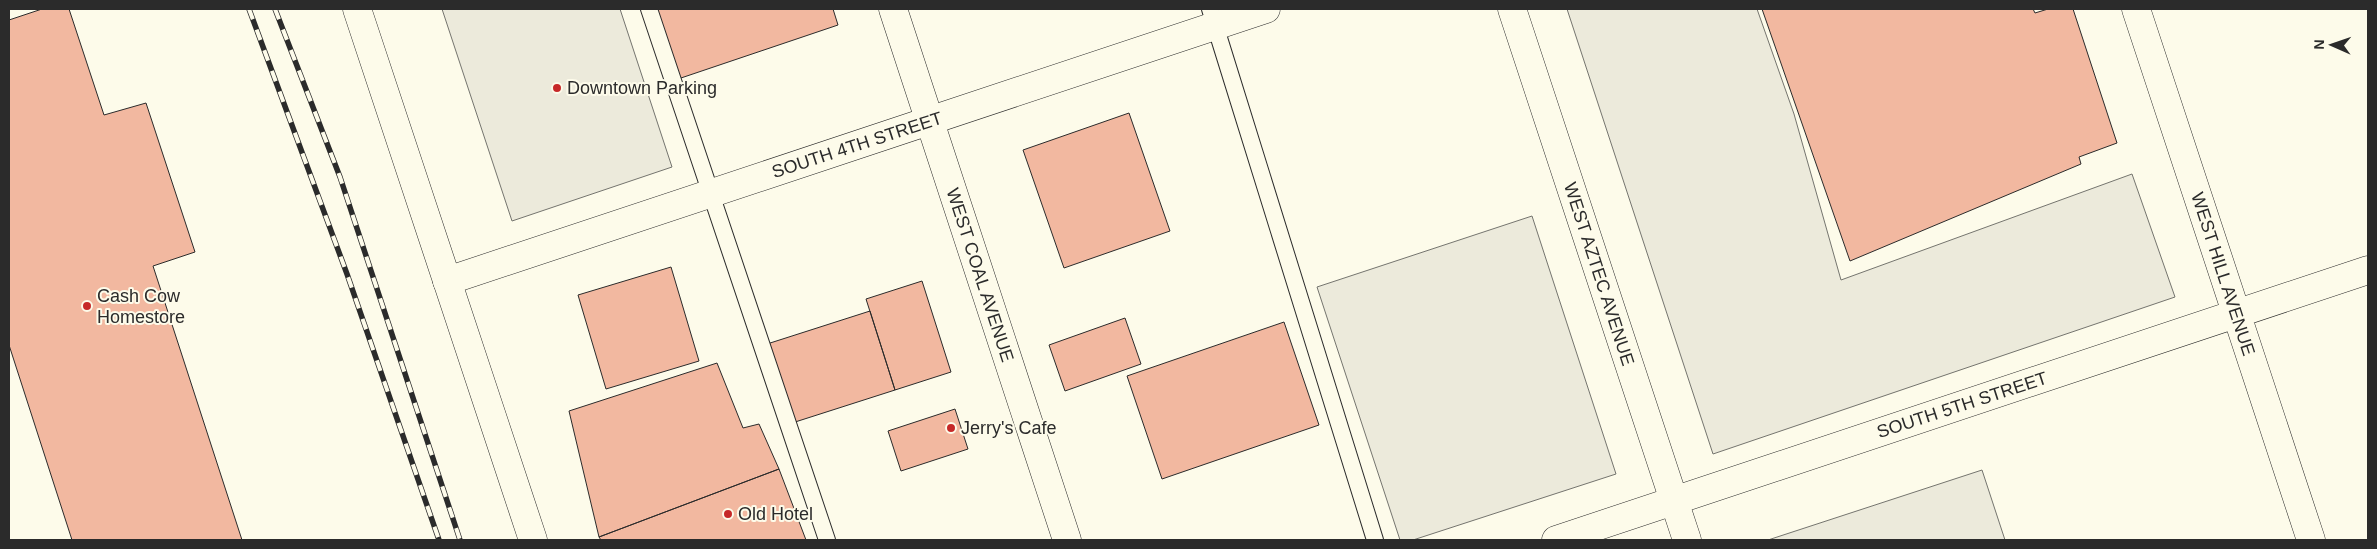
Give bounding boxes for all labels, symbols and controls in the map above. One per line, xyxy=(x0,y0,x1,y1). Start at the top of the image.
north arrow xyxy=(2307,20,2357,70)
text: N xyxy=(2311,39,2327,50)
place label: Downtown Parking xyxy=(567,78,717,98)
marker: Downtown Parking xyxy=(551,82,563,94)
street label: SOUTH 4TH STREET xyxy=(769,108,945,182)
street label: WEST AZTEC AVENUE xyxy=(1560,180,1638,368)
street label: WEST COAL AVENUE xyxy=(942,185,1018,365)
street label: WEST HILL AVENUE xyxy=(2187,190,2259,358)
place label: Cash Cow Homestore xyxy=(97,286,185,327)
marker: Cash Cow Homestore xyxy=(81,300,93,312)
street label: SOUTH 5TH STREET xyxy=(1874,368,2050,442)
place label: Jerry's Cafe xyxy=(961,418,1056,438)
marker: Jerry's Cafe xyxy=(945,422,957,434)
place label: Old Hotel xyxy=(738,504,813,524)
marker: Old Hotel xyxy=(722,508,734,520)

